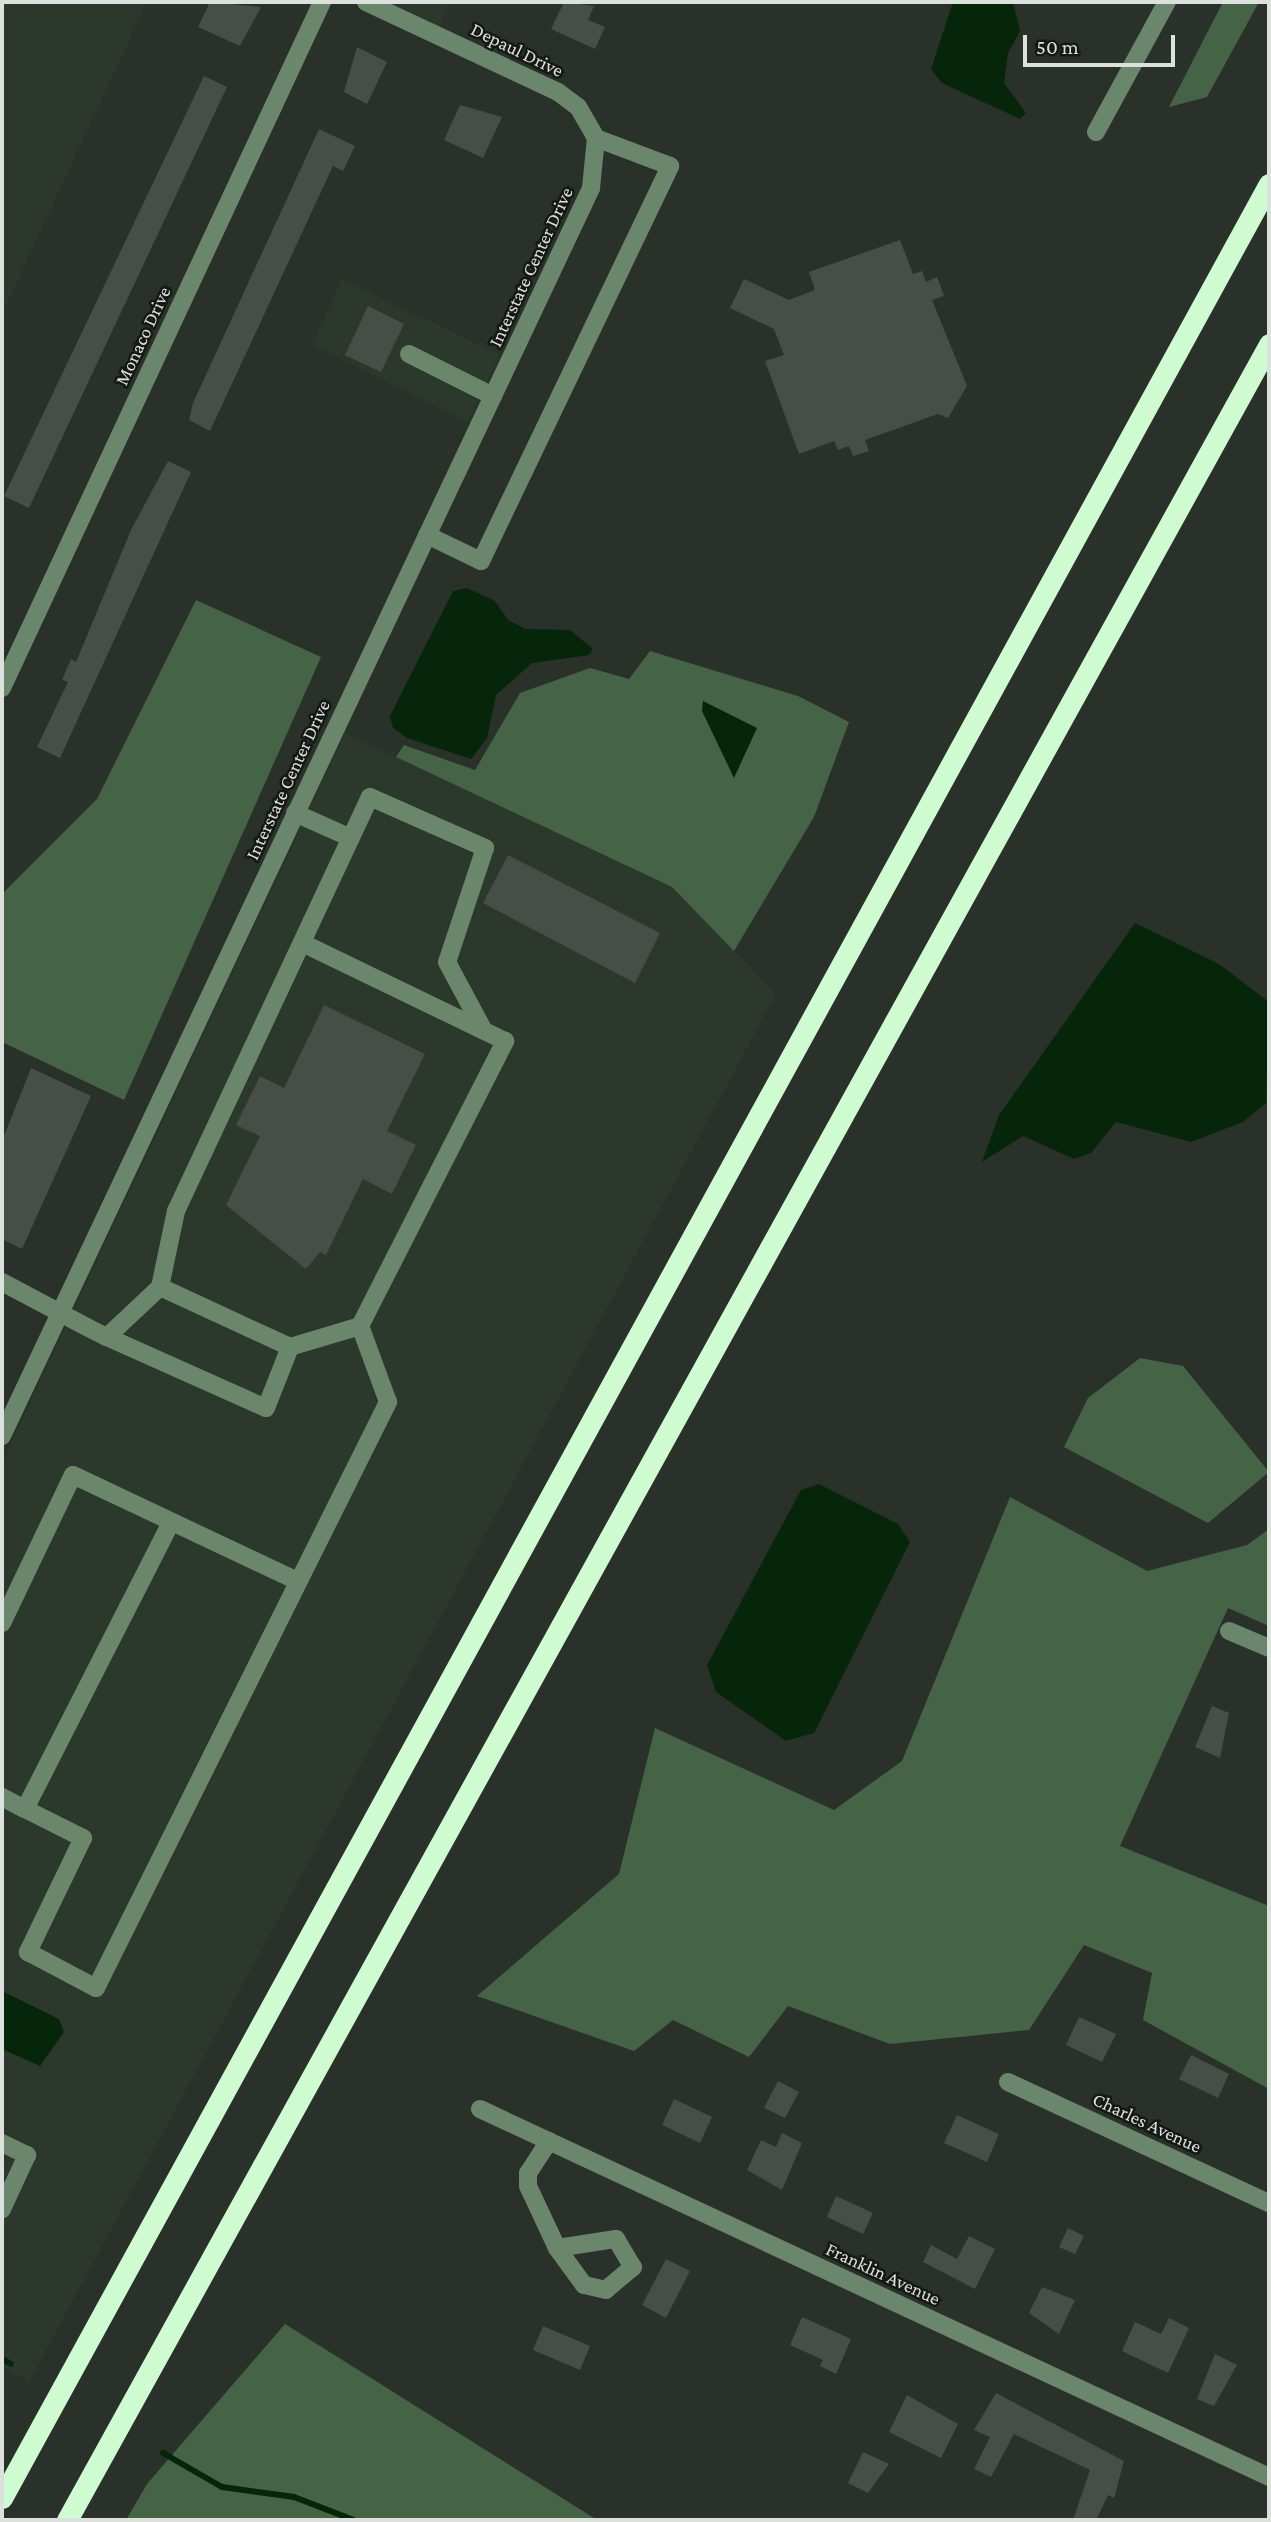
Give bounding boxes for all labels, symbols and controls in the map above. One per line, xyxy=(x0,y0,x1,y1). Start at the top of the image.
street label: Depaul Drive xyxy=(467,18,567,82)
scale bar xyxy=(1026,21,1178,65)
text: 50 m xyxy=(1036,35,1079,59)
street label: Interstate Center Drive xyxy=(484,184,578,350)
street label: Monaco Drive xyxy=(110,283,176,389)
street label: Interstate Center Drive xyxy=(241,697,335,863)
street label: Charles Avenue xyxy=(1089,2088,1205,2158)
street label: Franklin Avenue xyxy=(822,2238,944,2310)

